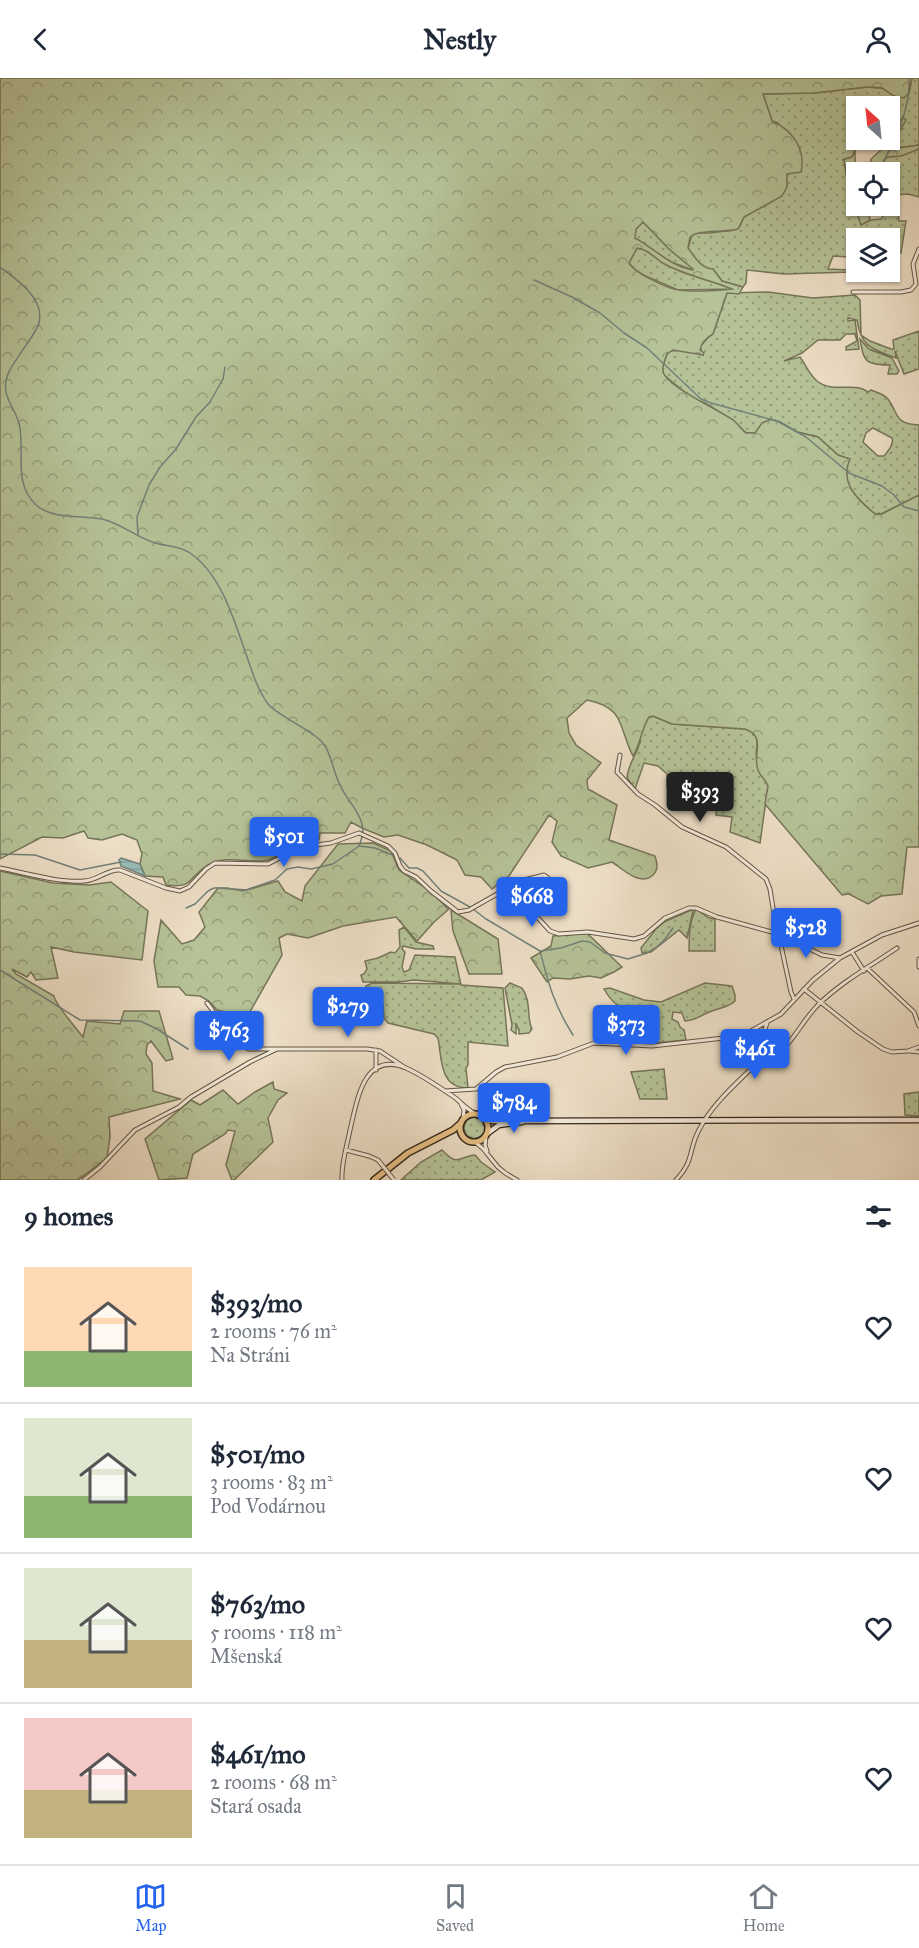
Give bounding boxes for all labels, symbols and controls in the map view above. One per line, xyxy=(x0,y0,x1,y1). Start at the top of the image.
icon: back xyxy=(24,23,57,56)
text: Nestly xyxy=(423,23,496,56)
icon: person xyxy=(862,23,895,56)
north arrow xyxy=(846,96,900,150)
map controls xyxy=(846,96,900,282)
button: locate xyxy=(846,162,900,216)
button: layers xyxy=(846,228,900,282)
pin: $393 xyxy=(664,772,736,823)
text: $393 xyxy=(681,779,719,803)
pin: $501 xyxy=(248,817,320,868)
text: $501 xyxy=(264,824,304,848)
pin: $668 xyxy=(496,877,568,928)
text: $668 xyxy=(510,884,554,908)
pin: $528 xyxy=(770,908,842,959)
text: $528 xyxy=(785,915,827,939)
pin: $279 xyxy=(312,987,384,1038)
text: $279 xyxy=(327,994,369,1018)
pin: $373 xyxy=(590,1005,662,1056)
pin: $763 xyxy=(193,1011,265,1062)
text: $373 xyxy=(607,1012,645,1036)
text: $763 xyxy=(209,1018,249,1042)
pin: $461 xyxy=(719,1029,791,1080)
text: $461 xyxy=(734,1036,776,1060)
pin: $784 xyxy=(478,1083,550,1134)
text: $784 xyxy=(492,1090,536,1114)
text: 9 homes xyxy=(24,1200,113,1232)
icon: filters xyxy=(862,1200,895,1233)
text: $393/mo xyxy=(210,1287,302,1319)
icon: home xyxy=(72,1291,144,1363)
icon: heart xyxy=(862,1311,895,1344)
text: 2 rooms · 76 m² xyxy=(210,1319,337,1343)
text: Na Stráni xyxy=(210,1343,290,1367)
text: $501/mo xyxy=(210,1438,305,1470)
icon: home xyxy=(72,1442,144,1514)
icon: heart xyxy=(862,1462,895,1495)
text: 3 rooms · 83 m² xyxy=(210,1470,333,1494)
text: Pod Vodárnou xyxy=(210,1494,326,1518)
text: $763/mo xyxy=(210,1588,305,1620)
icon: home xyxy=(72,1592,144,1664)
icon: heart xyxy=(862,1612,895,1645)
text: 5 rooms · 118 m² xyxy=(210,1620,342,1644)
text: Mšenská xyxy=(210,1644,282,1668)
text: $461/mo xyxy=(210,1738,306,1770)
icon: home xyxy=(72,1742,144,1814)
icon: heart xyxy=(862,1762,895,1795)
text: 2 rooms · 68 m² xyxy=(210,1770,337,1794)
text: Stará osada xyxy=(210,1794,302,1818)
tab: Map xyxy=(134,1880,167,1935)
tab: Saved xyxy=(436,1880,474,1935)
tab: Home xyxy=(743,1880,785,1935)

